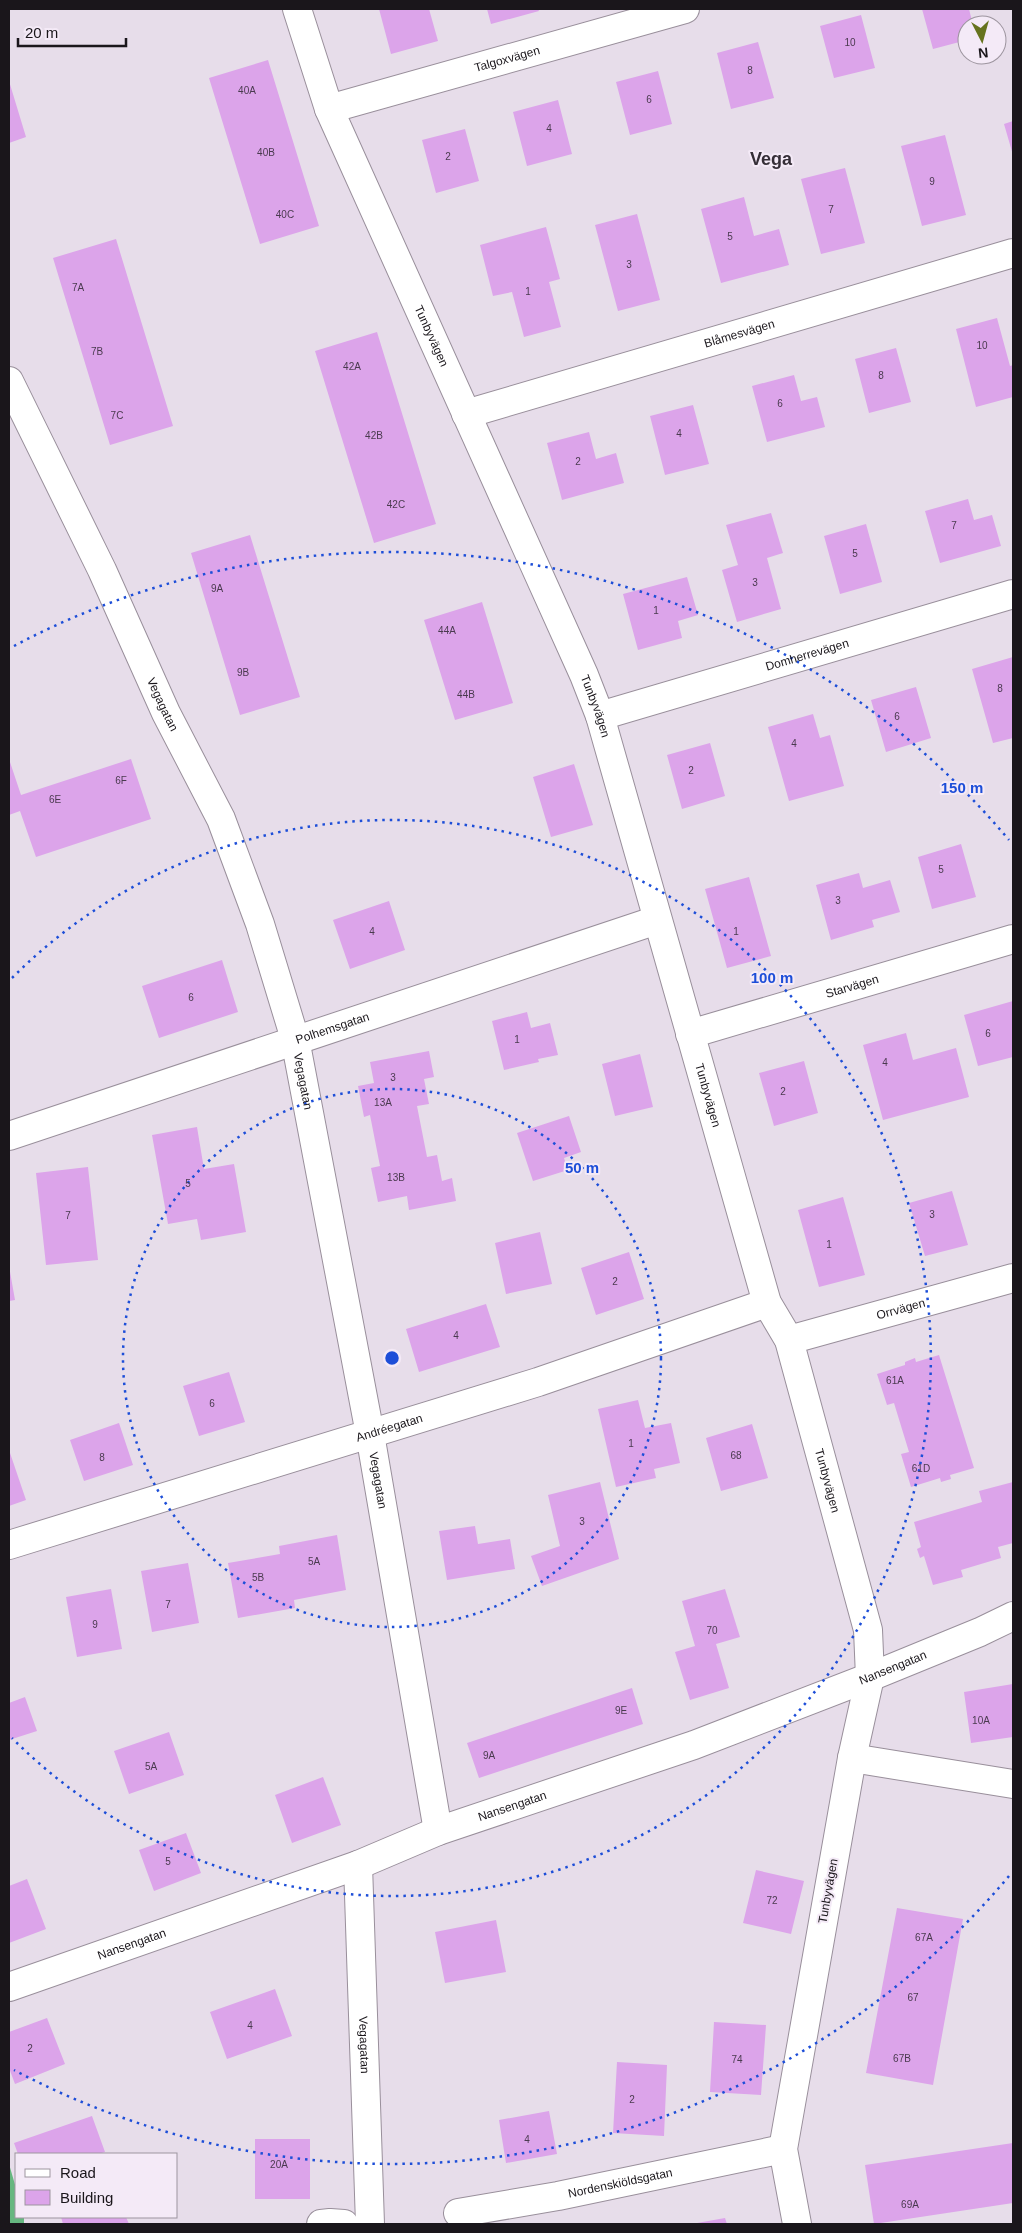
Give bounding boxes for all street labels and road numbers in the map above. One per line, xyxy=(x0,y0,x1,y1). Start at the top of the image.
street label: Talgoxvägen xyxy=(473,43,541,75)
street label: Tunbyvägen xyxy=(411,303,451,369)
street label: Blåmesvägen xyxy=(703,317,776,351)
street label: Domherrevägen xyxy=(764,636,850,674)
street label: Tunbyvägen xyxy=(578,673,613,739)
street label: Vegagatan xyxy=(144,675,181,733)
street label: Starvägen xyxy=(824,972,880,1001)
street label: Polhemsgatan xyxy=(294,1009,371,1047)
street label: Vegagatan xyxy=(291,1052,315,1111)
street label: Tunbyvägen xyxy=(692,1062,724,1129)
street label: Orrvägen xyxy=(875,1296,927,1322)
street label: Andréegatan xyxy=(354,1411,424,1445)
street label: Tunbyvägen xyxy=(812,1447,843,1514)
street label: Vegagatan xyxy=(366,1451,390,1510)
street label: Nansengatan xyxy=(857,1648,929,1688)
street label: Nansengatan xyxy=(476,1788,548,1824)
street label: Tunbyvägen xyxy=(815,1857,841,1925)
street label: Nansengatan xyxy=(96,1926,168,1963)
street label: Vegagatan xyxy=(356,2016,372,2074)
street label: Nordenskiöldsgatan xyxy=(567,2165,674,2201)

